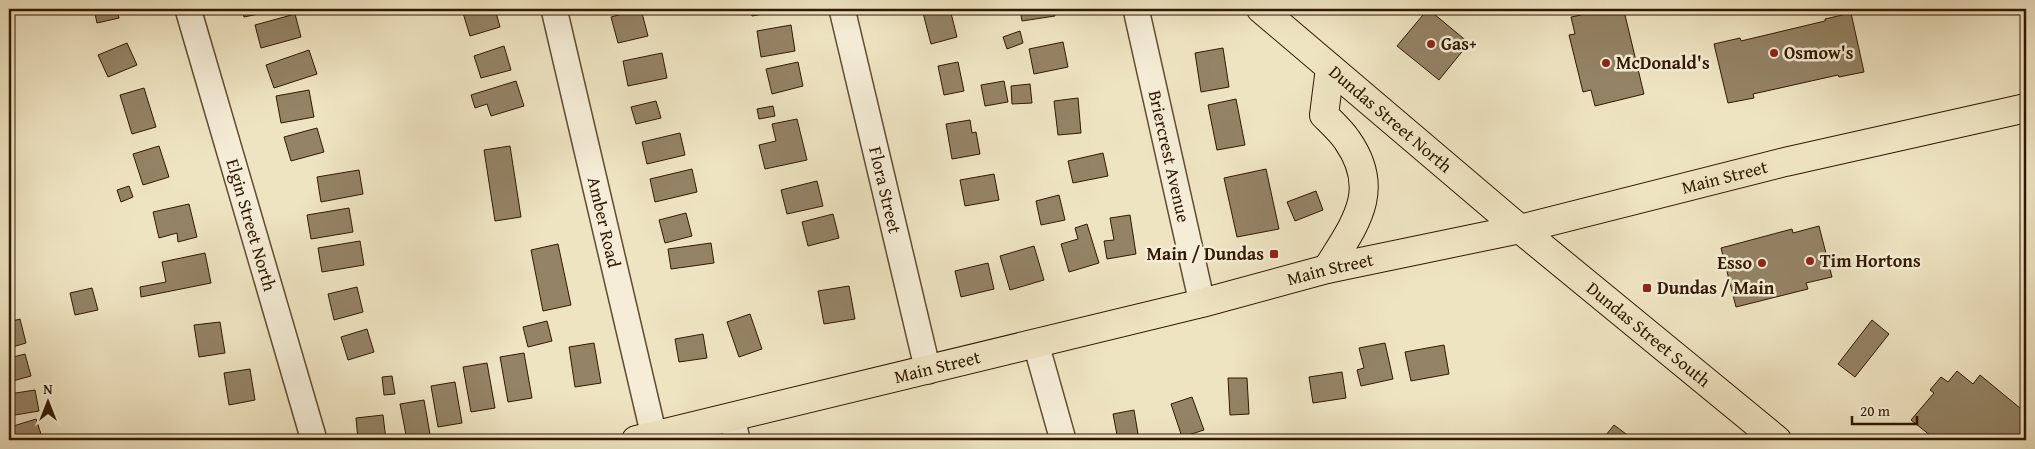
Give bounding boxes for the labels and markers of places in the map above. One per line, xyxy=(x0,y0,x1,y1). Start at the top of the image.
place label: Gas+ xyxy=(1441,30,1477,57)
marker: Gas+ xyxy=(1425,38,1437,50)
place label: Osmow's xyxy=(1784,39,1854,66)
marker: Osmow's xyxy=(1768,47,1780,59)
place label: McDonald's xyxy=(1616,49,1710,76)
marker: McDonald's xyxy=(1600,57,1612,69)
place label: Main / Dundas xyxy=(1147,240,1264,267)
place label: Tim Hortons xyxy=(1820,247,1921,274)
marker: Main / Dundas xyxy=(1268,248,1280,260)
place label: Esso xyxy=(1717,249,1752,276)
marker: Tim Hortons xyxy=(1804,255,1816,267)
marker: Esso xyxy=(1756,257,1768,269)
place label: Dundas / Main xyxy=(1657,274,1775,301)
marker: Dundas / Main xyxy=(1641,282,1653,294)

